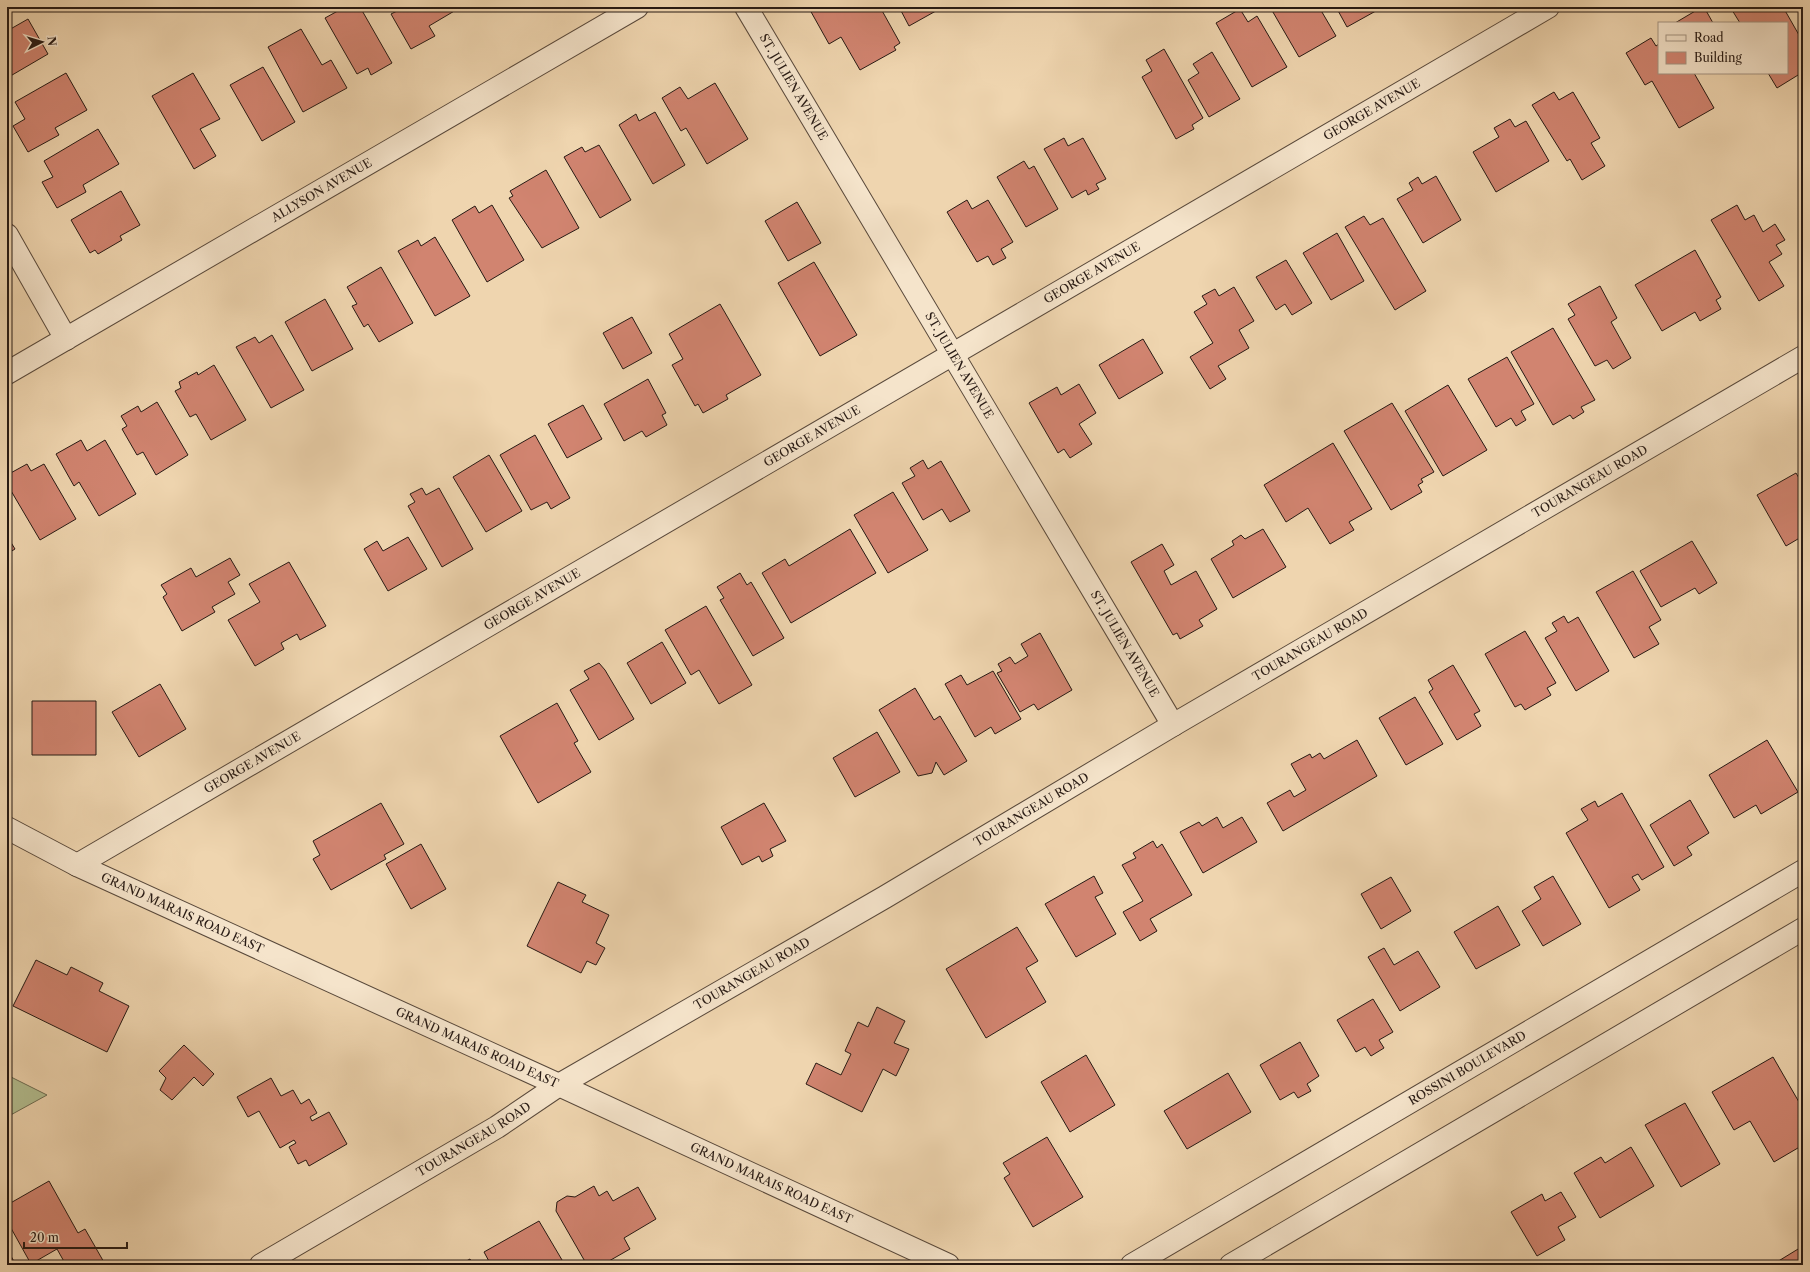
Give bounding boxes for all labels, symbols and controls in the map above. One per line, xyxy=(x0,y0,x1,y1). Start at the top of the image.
north arrow xyxy=(22,22,62,62)
legend xyxy=(1658,22,1788,74)
text: Road xyxy=(1694,30,1724,45)
street label: ST. JULIEN AVENUE xyxy=(757,31,831,143)
text: N xyxy=(45,36,59,47)
text: Building xyxy=(1694,50,1742,65)
street label: GEORGE AVENUE xyxy=(1321,75,1423,143)
street label: ALLYSON AVENUE xyxy=(268,155,375,225)
street label: GEORGE AVENUE xyxy=(1041,239,1143,307)
street label: ST. JULIEN AVENUE xyxy=(922,309,997,421)
street label: GEORGE AVENUE xyxy=(761,402,863,470)
street label: TOURANGEAU ROAD xyxy=(1529,441,1651,521)
street label: GEORGE AVENUE xyxy=(481,565,583,633)
street label: ST. JULIEN AVENUE xyxy=(1088,588,1163,700)
street label: TOURANGEAU ROAD xyxy=(1249,605,1371,684)
street label: GEORGE AVENUE xyxy=(201,728,303,796)
street label: TOURANGEAU ROAD xyxy=(971,769,1092,849)
street label: GRAND MARAIS ROAD EAST xyxy=(99,869,266,956)
street label: TOURANGEAU ROAD xyxy=(691,934,813,1013)
street label: GRAND MARAIS ROAD EAST xyxy=(394,1004,561,1091)
street label: ROSSINI BOULEVARD xyxy=(1406,1027,1529,1108)
street label: TOURANGEAU ROAD xyxy=(413,1098,534,1180)
street label: GRAND MARAIS ROAD EAST xyxy=(688,1139,855,1227)
scale bar xyxy=(24,1224,127,1250)
text: 20 m xyxy=(30,1230,59,1245)

